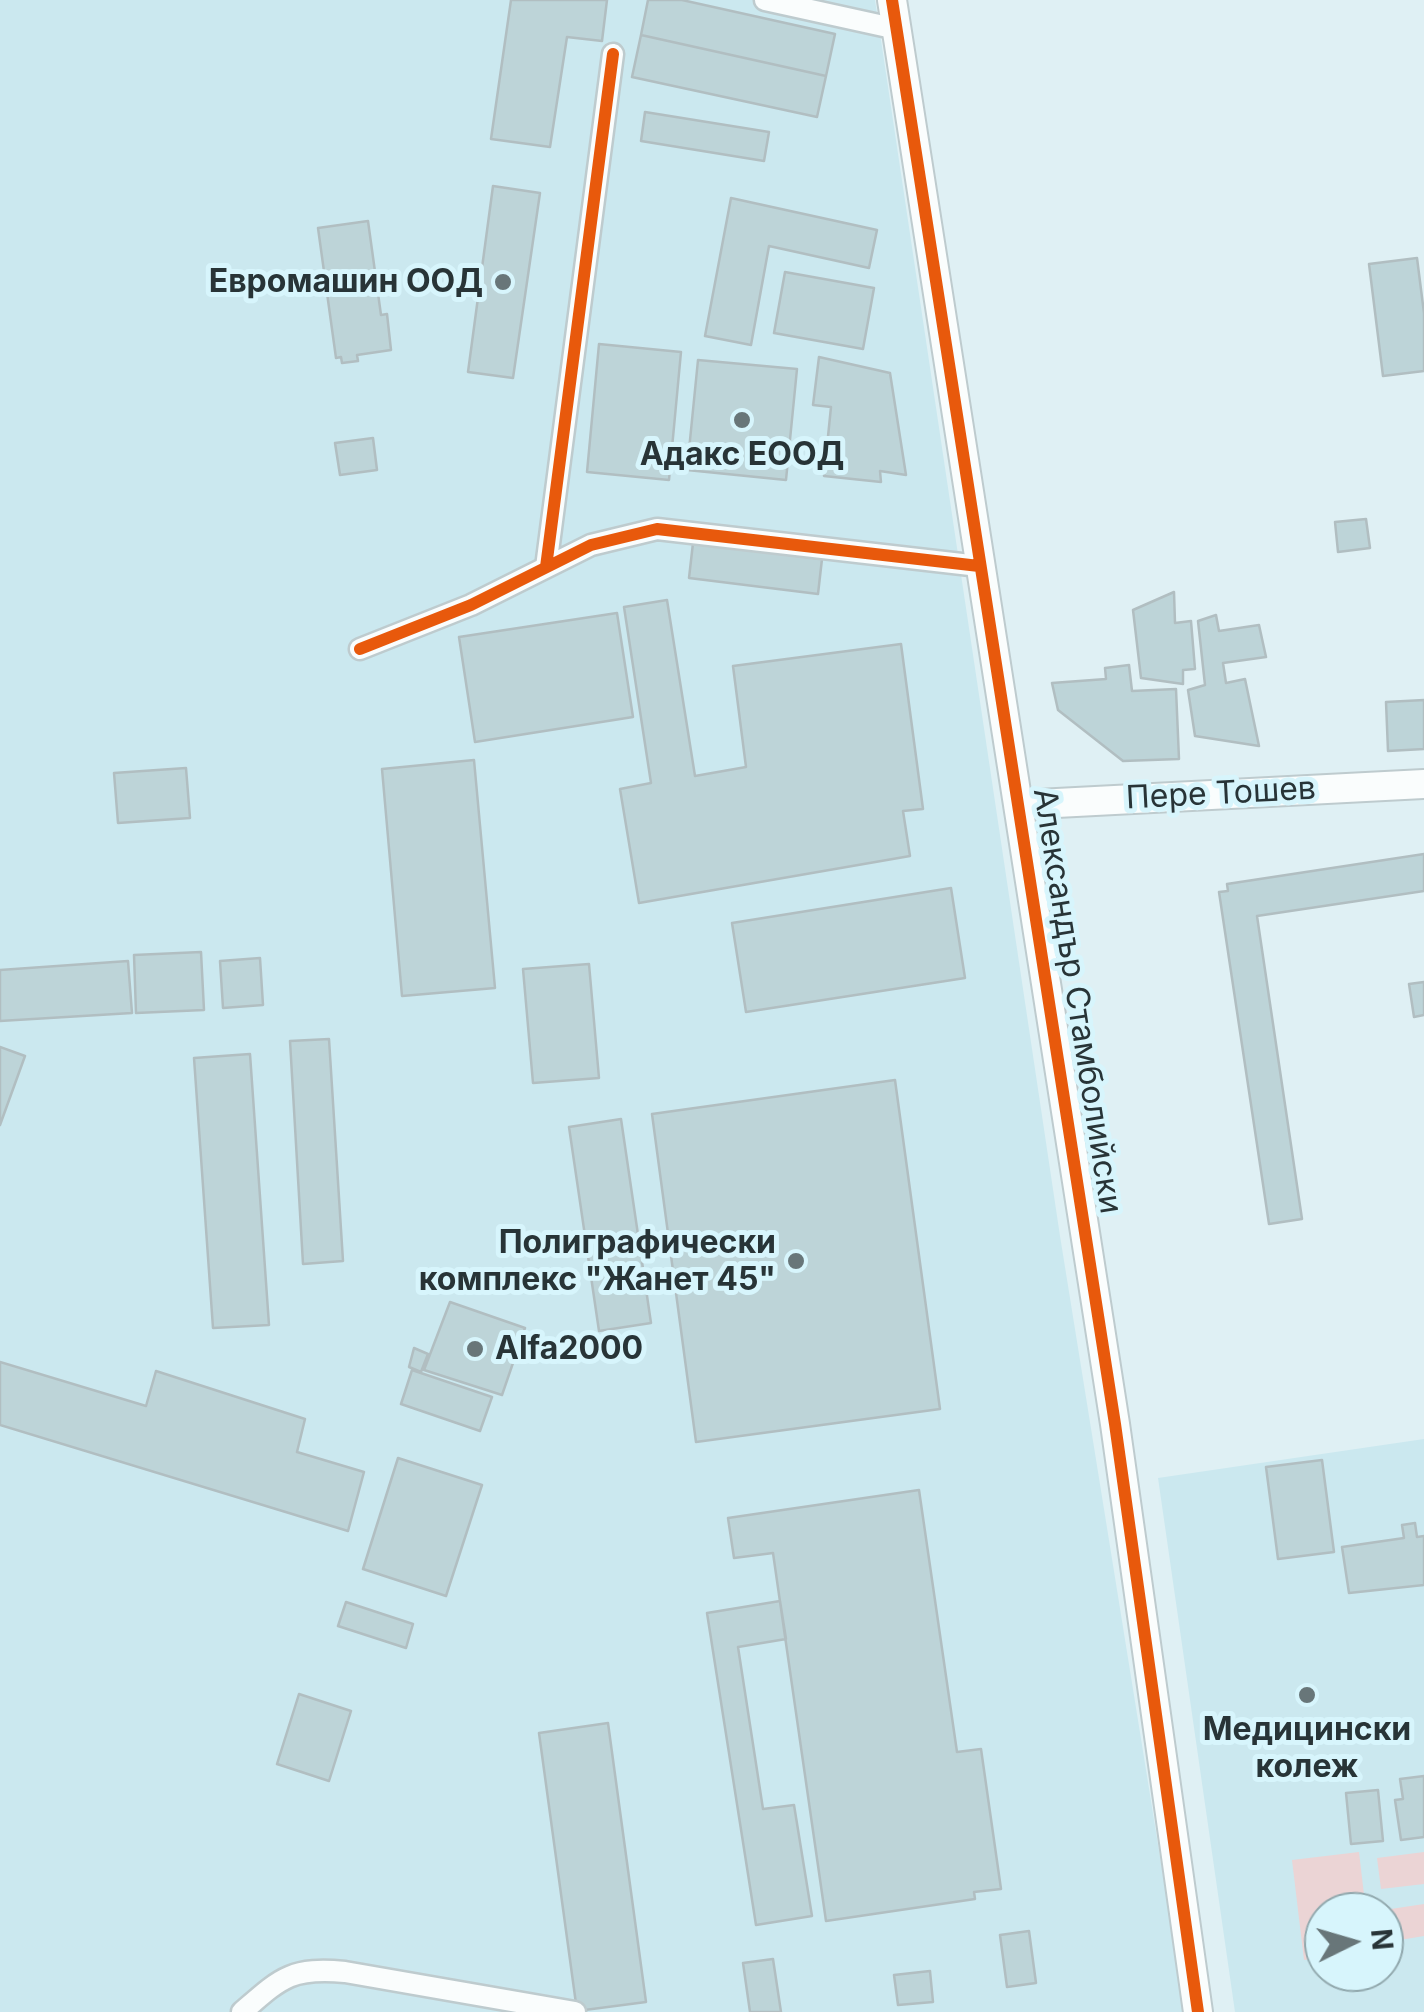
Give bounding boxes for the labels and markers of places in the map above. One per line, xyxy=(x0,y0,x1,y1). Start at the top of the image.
place label: Евромашин ООД xyxy=(209,263,483,301)
marker: Евромашин ООД xyxy=(492,271,514,293)
marker: Адакс ЕООД xyxy=(731,409,753,431)
place label: Адакс ЕООД xyxy=(640,436,844,474)
place label: Полиграфически комплекс "Жанет 45" xyxy=(419,1224,776,1299)
marker: Полиграфически комплекс "Жанет 45" xyxy=(785,1250,807,1272)
place label: Alfa2000 xyxy=(495,1330,643,1368)
marker: Alfa2000 xyxy=(464,1338,486,1360)
marker: Медицински колеж xyxy=(1296,1684,1318,1706)
place label: Медицински колеж xyxy=(1203,1711,1411,1786)

